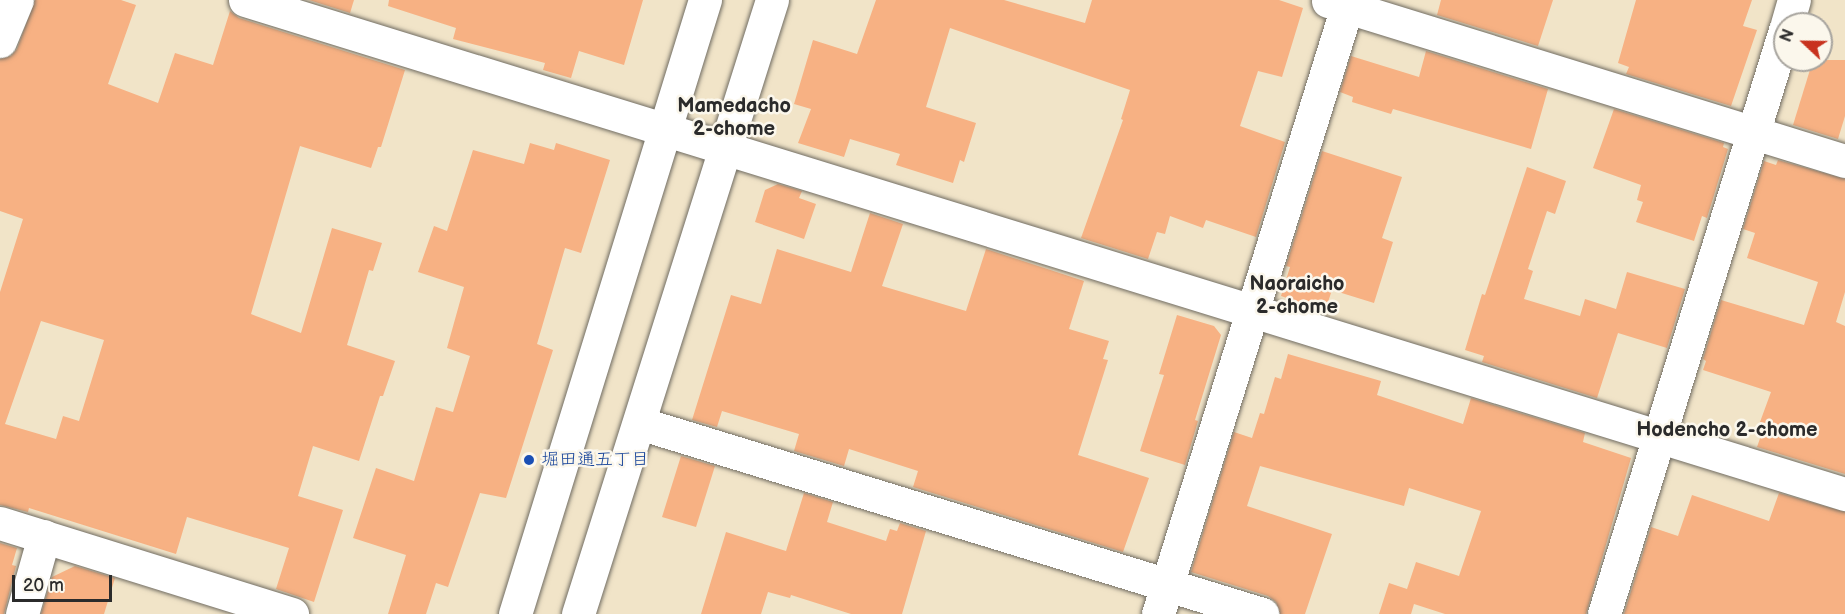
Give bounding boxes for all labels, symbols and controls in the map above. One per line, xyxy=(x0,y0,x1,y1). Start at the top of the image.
north arrow xyxy=(1773,12,1833,72)
text: N xyxy=(1777,27,1799,45)
district label: Mamedacho 2-chome xyxy=(677,95,791,142)
district label: Naoraicho 2-chome xyxy=(1249,272,1345,319)
district label: Hodencho 2-chome xyxy=(1636,418,1818,442)
place label: 堀田通五丁目 xyxy=(541,449,649,471)
marker: 堀田通五丁目 xyxy=(522,453,536,467)
scale bar xyxy=(15,563,116,601)
text: 20 m xyxy=(23,575,64,596)

